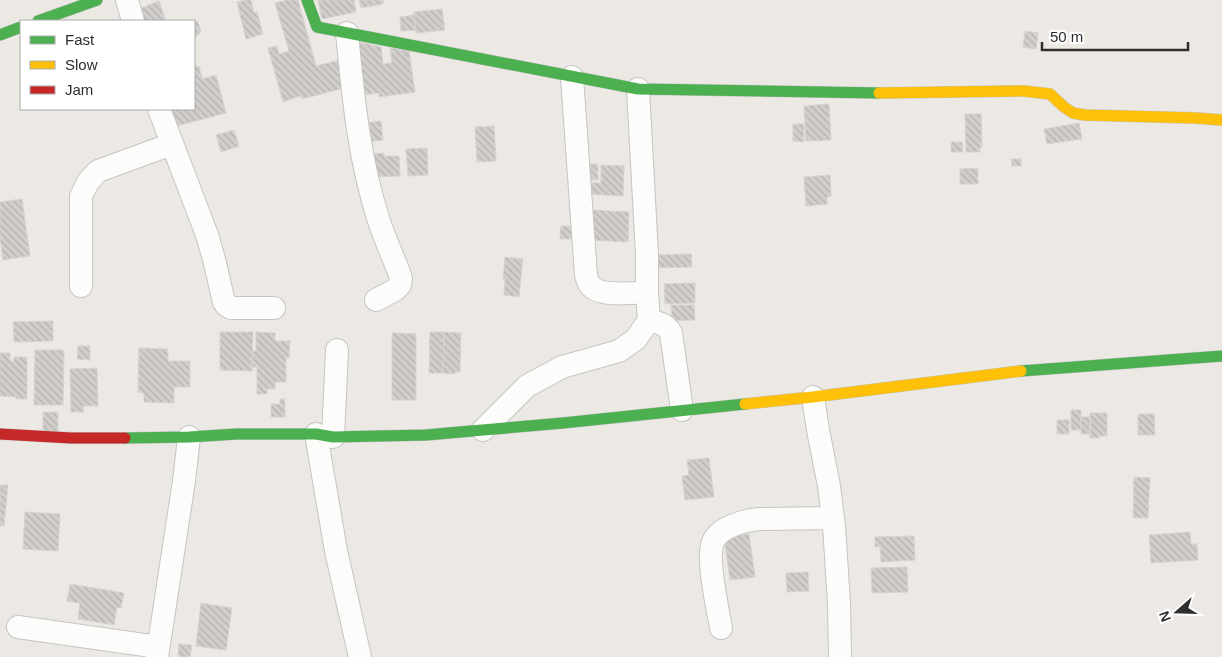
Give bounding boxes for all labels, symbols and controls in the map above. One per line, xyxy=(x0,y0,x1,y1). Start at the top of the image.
legend xyxy=(20,20,195,110)
scale bar xyxy=(1042,20,1188,52)
text: 50 m xyxy=(1050,28,1083,45)
text: Fast xyxy=(65,31,95,48)
text: Slow xyxy=(65,56,98,73)
text: Jam xyxy=(65,81,93,98)
north arrow xyxy=(1152,587,1202,637)
text: N xyxy=(1156,609,1174,624)

